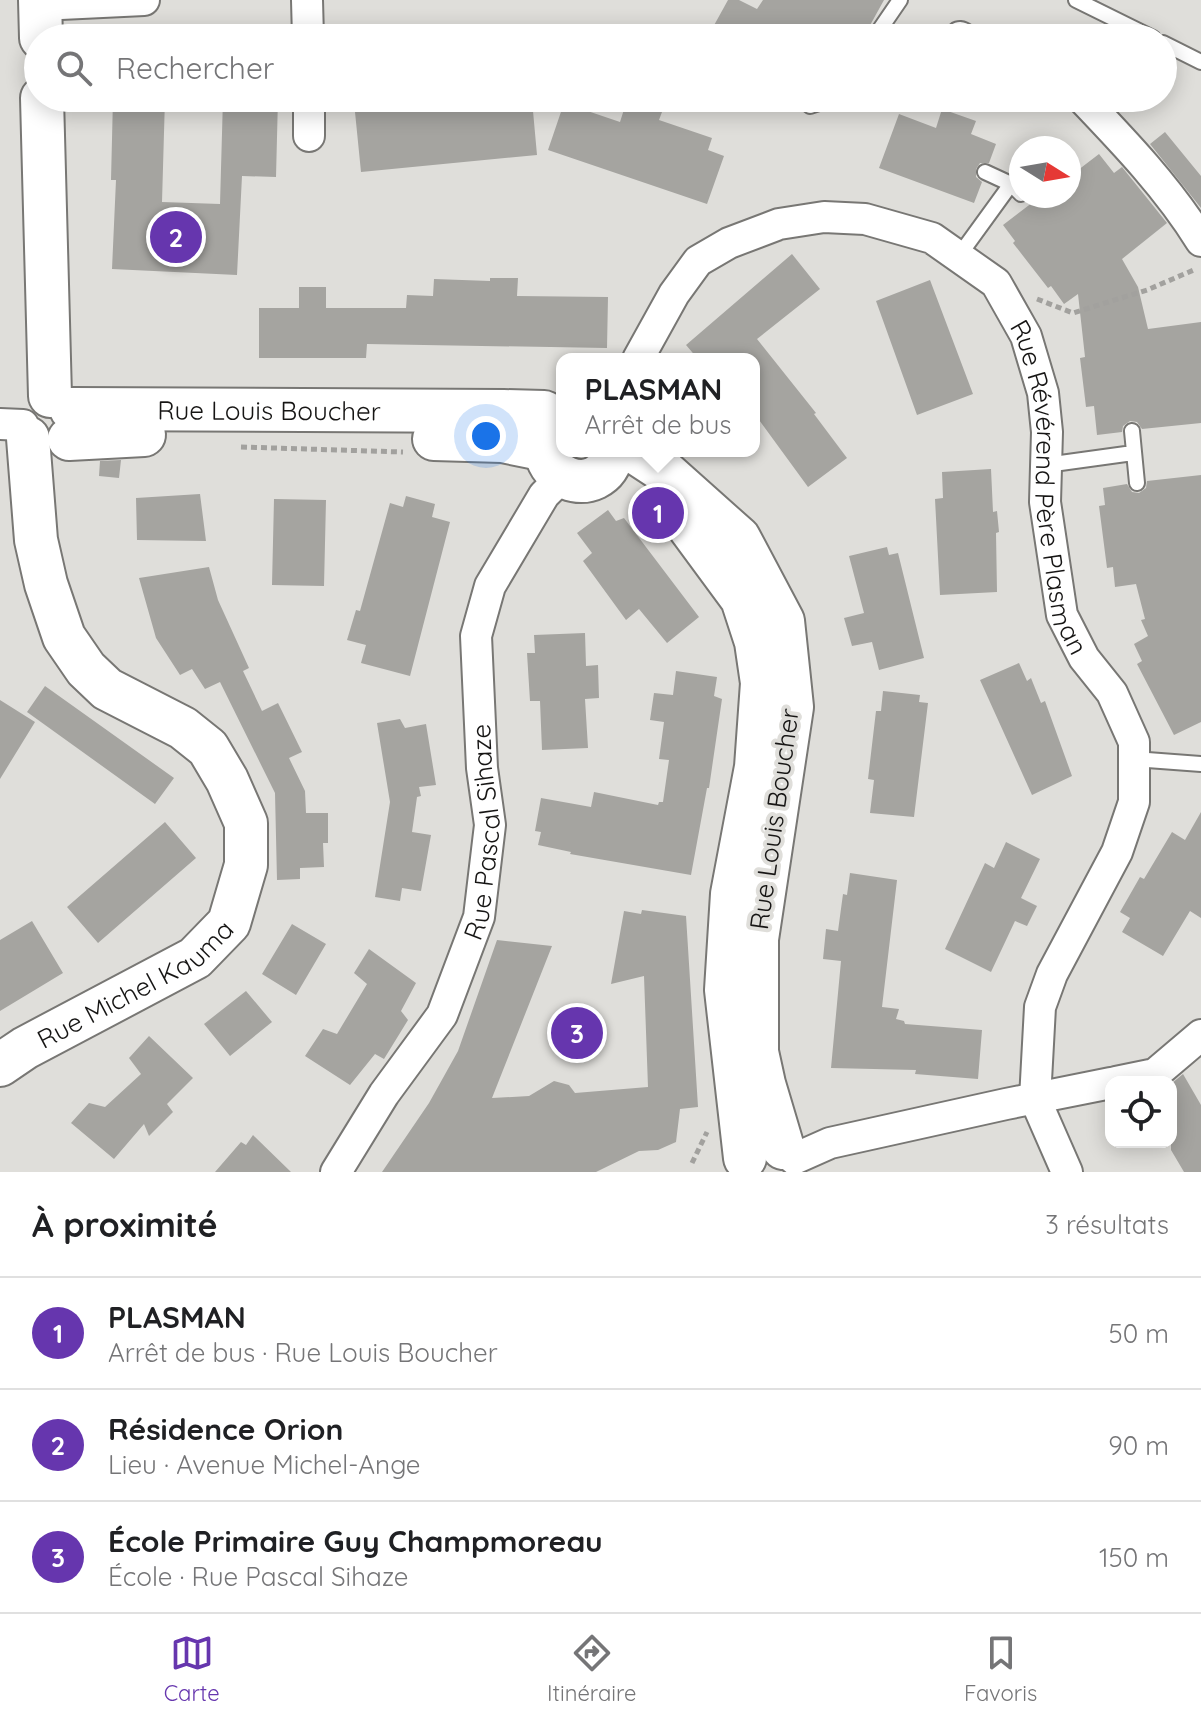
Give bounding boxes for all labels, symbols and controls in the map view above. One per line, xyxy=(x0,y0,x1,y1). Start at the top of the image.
search box xyxy=(24,24,1177,112)
icon: search xyxy=(52,46,96,90)
text: Rechercher xyxy=(116,49,274,87)
north arrow xyxy=(1009,136,1081,208)
pin: 2 xyxy=(150,207,202,267)
street label: Rue Révérend Père Plasman xyxy=(1004,314,1096,660)
popup xyxy=(556,353,760,457)
text: PLASMAN xyxy=(584,370,722,408)
street label: Rue Louis Boucher xyxy=(157,393,381,427)
text: Arrêt de bus xyxy=(584,408,732,441)
your location xyxy=(466,416,506,456)
pin: 1 xyxy=(632,483,684,543)
street label: Rue Louis Boucher xyxy=(742,706,806,932)
street label: Rue Pascal Sihaze xyxy=(455,723,507,944)
street label: Rue Michel Kauma xyxy=(31,912,240,1055)
pin: 3 xyxy=(551,1003,603,1063)
map controls xyxy=(1105,1076,1177,1148)
button: locate xyxy=(1105,1076,1177,1148)
text: À proximité xyxy=(32,1203,218,1246)
text: 3 résultats xyxy=(1045,1208,1169,1241)
text: PLASMAN xyxy=(108,1298,246,1336)
text: 1 xyxy=(53,1317,63,1350)
text: 50 m xyxy=(1109,1317,1169,1350)
text: Arrêt de bus · Rue Louis Boucher xyxy=(108,1336,498,1369)
text: Résidence Orion xyxy=(108,1410,343,1448)
text: 2 xyxy=(51,1429,65,1462)
text: 90 m xyxy=(1108,1429,1169,1462)
text: Lieu · Avenue Michel-Ange xyxy=(108,1448,421,1481)
text: École Primaire Guy Champmoreau xyxy=(108,1522,603,1560)
text: 3 xyxy=(51,1541,65,1574)
text: 150 m xyxy=(1099,1541,1169,1574)
text: École · Rue Pascal Sihaze xyxy=(108,1560,409,1593)
tab: Carte xyxy=(164,1631,220,1707)
tab: Itinéraire xyxy=(547,1631,637,1707)
tab: Favoris xyxy=(964,1631,1037,1707)

